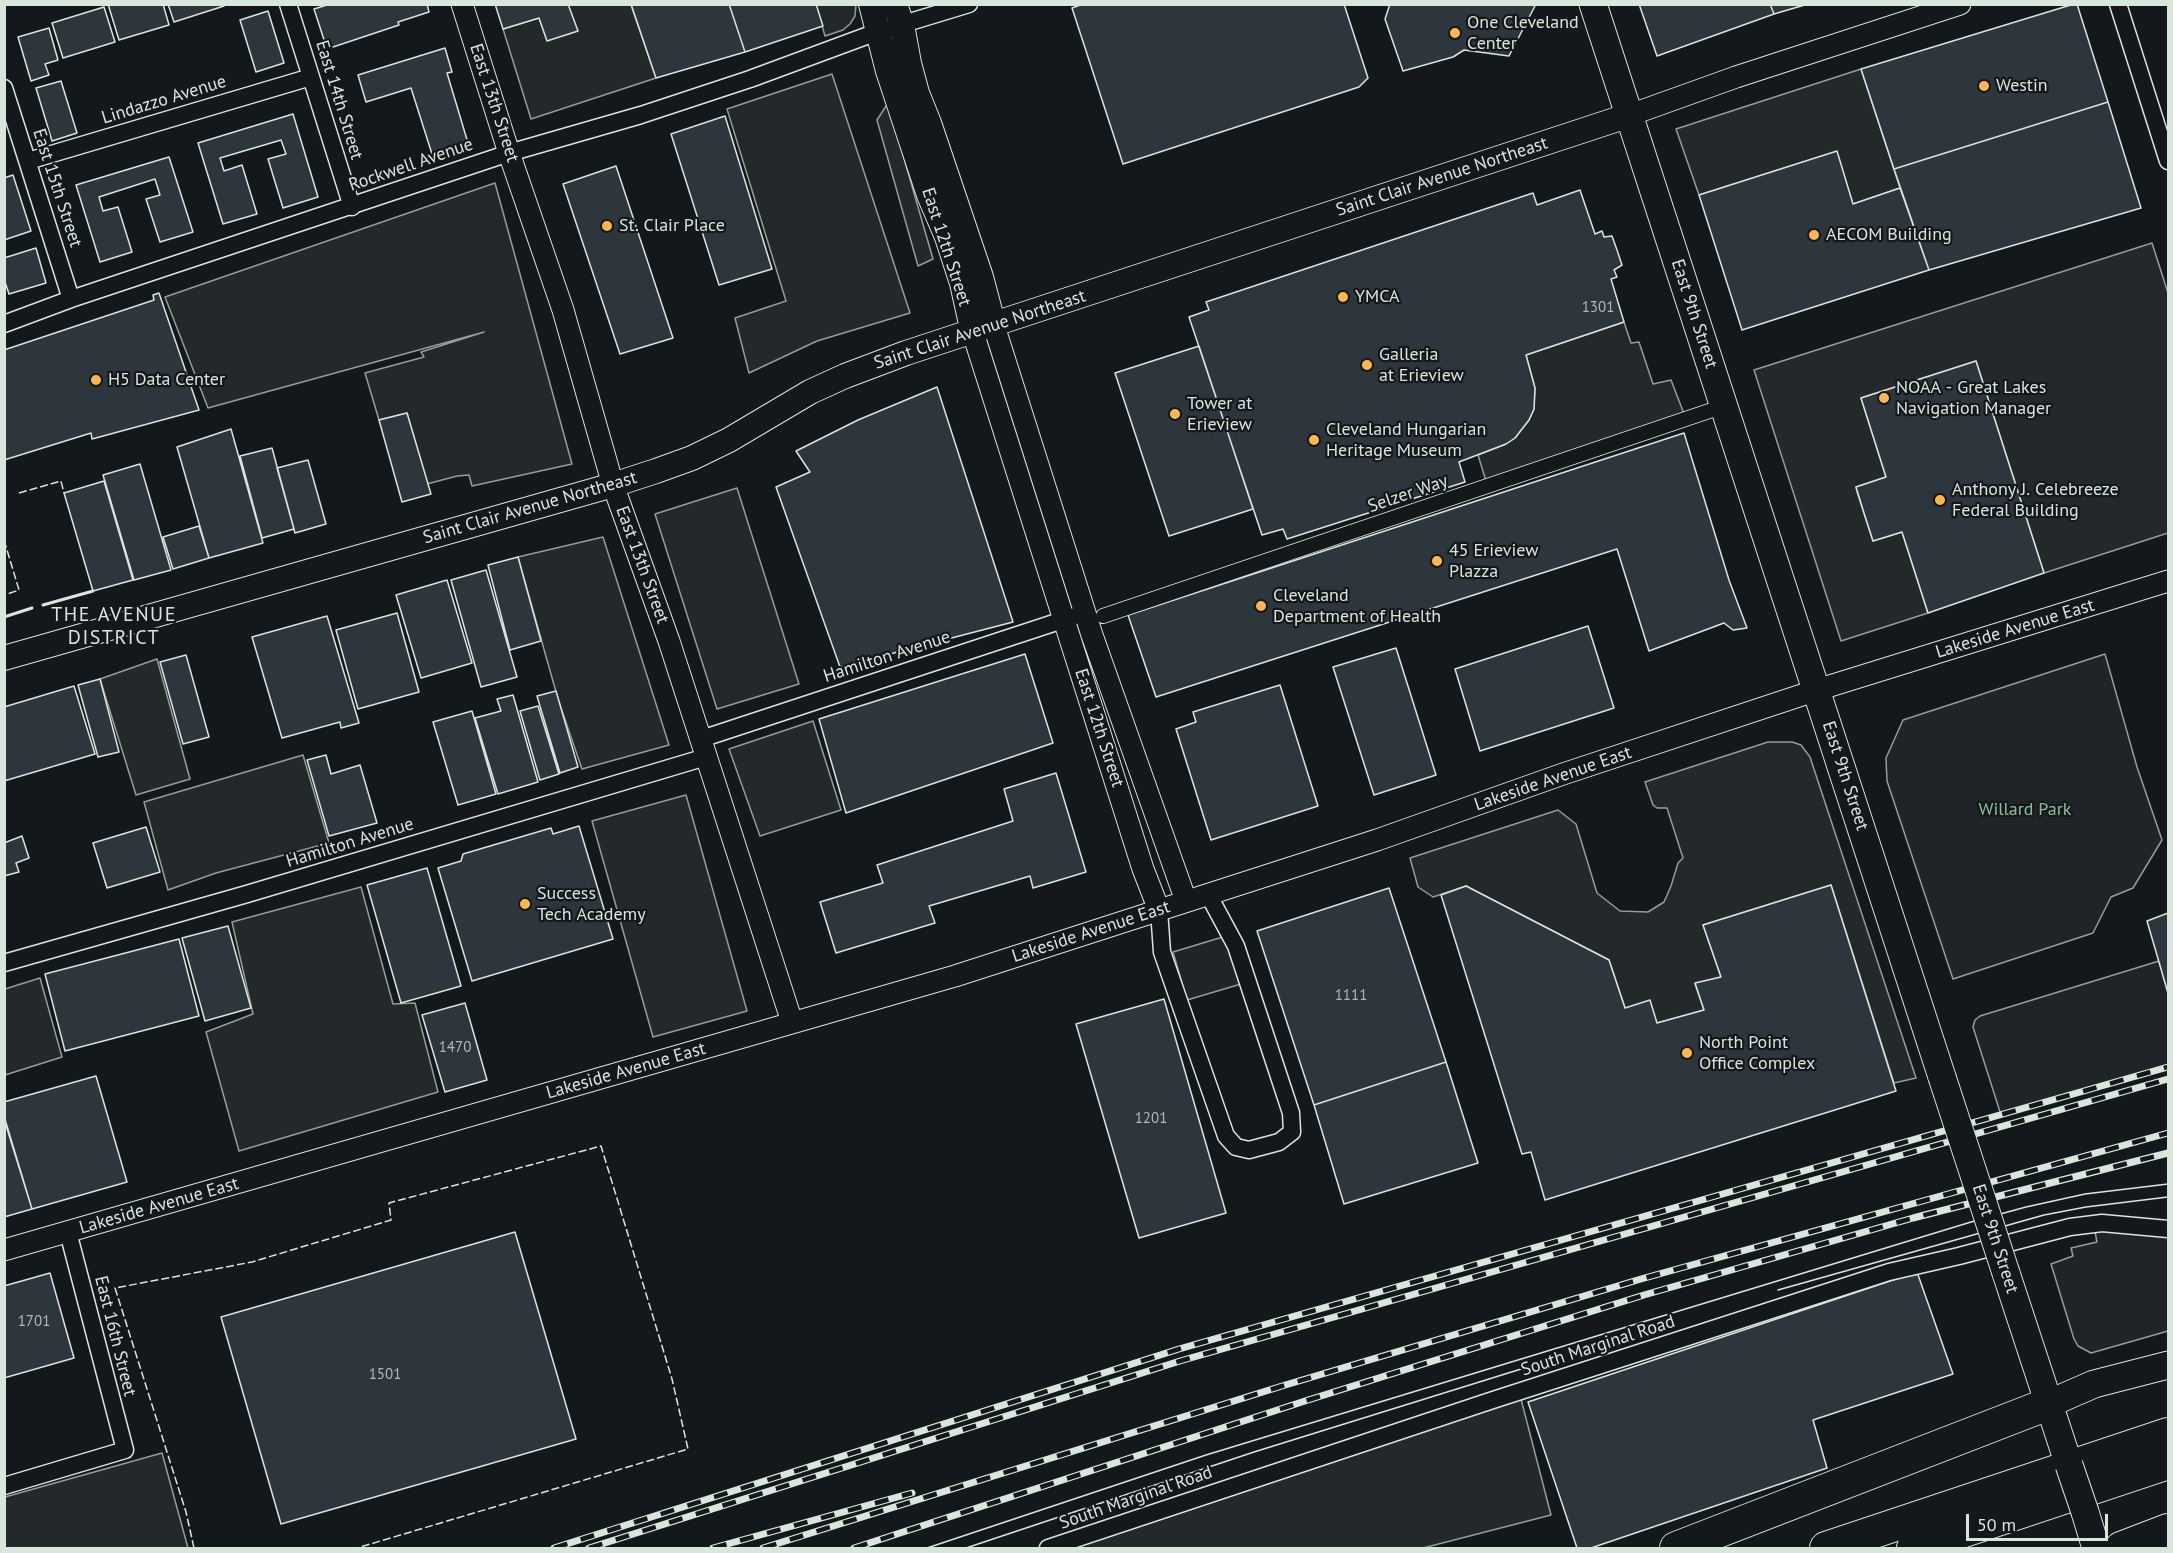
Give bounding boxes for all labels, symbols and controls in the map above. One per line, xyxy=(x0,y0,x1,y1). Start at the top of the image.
place label: One Cleveland Center xyxy=(1467,12,1579,54)
marker: One Cleveland Center xyxy=(1448,26,1462,40)
street label: East 14th Street xyxy=(311,38,367,162)
street label: East 13th Street xyxy=(465,41,523,165)
street label: Lindazzo Avenue xyxy=(99,71,229,129)
place label: Westin xyxy=(1996,75,2048,97)
marker: Westin xyxy=(1977,79,1991,93)
street label: East 15th Street xyxy=(28,126,86,250)
street label: Saint Clair Avenue Northeast xyxy=(1333,133,1551,221)
street label: Rockwell Avenue xyxy=(346,134,476,196)
street label: East 12th Street xyxy=(917,185,975,309)
place label: St. Clair Place xyxy=(619,215,725,237)
marker: St. Clair Place xyxy=(600,219,614,233)
place label: AECOM Building xyxy=(1826,224,1952,246)
marker: AECOM Building xyxy=(1807,228,1821,242)
street label: East 9th Street xyxy=(1666,257,1722,371)
street label: Saint Clair Avenue Northeast xyxy=(871,286,1089,374)
place label: YMCA xyxy=(1355,286,1400,308)
marker: YMCA xyxy=(1336,290,1350,304)
house number: 1301 xyxy=(1582,299,1614,317)
place label: Galleria at Erieview xyxy=(1379,344,1464,386)
marker: Galleria at Erieview xyxy=(1360,358,1374,372)
place label: H5 Data Center xyxy=(108,369,225,391)
marker: H5 Data Center xyxy=(89,373,103,387)
place label: NOAA - Great Lakes Navigation Manager xyxy=(1896,377,2051,420)
marker: NOAA - Great Lakes Navigation Manager xyxy=(1877,391,1891,405)
place label: Tower at Erieview xyxy=(1187,393,1252,436)
marker: Tower at Erieview xyxy=(1168,407,1182,421)
place label: Cleveland Hungarian Heritage Museum xyxy=(1326,419,1486,462)
marker: Cleveland Hungarian Heritage Museum xyxy=(1307,433,1321,447)
street label: Saint Clair Avenue Northeast xyxy=(421,467,639,549)
street label: Selzer Way xyxy=(1365,470,1451,518)
place label: Anthony J. Celebreeze Federal Building xyxy=(1952,479,2119,522)
marker: Anthony J. Celebreeze Federal Building xyxy=(1933,493,1947,507)
street label: East 13th Street xyxy=(611,503,673,627)
place label: 45 Erieview Plazza xyxy=(1449,540,1538,582)
marker: 45 Erieview Plazza xyxy=(1430,554,1444,568)
place label: Cleveland Department of Health xyxy=(1273,585,1441,628)
street label: Lakeside Avenue East xyxy=(1933,595,2097,663)
marker: Cleveland Department of Health xyxy=(1254,599,1268,613)
district label: THE AVENUE DISTRICT xyxy=(51,603,177,650)
street label: Hamilton Avenue xyxy=(821,626,953,688)
street label: East 12th Street xyxy=(1070,666,1128,790)
street label: East 9th Street xyxy=(1817,719,1873,833)
street label: Lakeside Avenue East xyxy=(1472,742,1634,816)
park label: Willard Park xyxy=(1979,799,2071,821)
street label: Hamilton Avenue xyxy=(284,813,416,873)
place label: Success Tech Academy xyxy=(537,883,646,926)
street label: Lakeside Avenue East xyxy=(1009,896,1173,968)
marker: Success Tech Academy xyxy=(518,897,532,911)
house number: 1111 xyxy=(1335,987,1367,1005)
place label: North Point Office Complex xyxy=(1699,1032,1815,1074)
street label: Lakeside Avenue East xyxy=(544,1038,708,1104)
house number: 1470 xyxy=(439,1039,471,1057)
marker: North Point Office Complex xyxy=(1680,1046,1694,1060)
house number: 1201 xyxy=(1135,1110,1167,1128)
street label: Lakeside Avenue East xyxy=(77,1173,241,1239)
street label: East 9th Street xyxy=(1967,1182,2023,1296)
street label: East 16th Street xyxy=(90,1274,140,1398)
street label: South Marginal Road xyxy=(1518,1311,1678,1381)
house number: 1701 xyxy=(18,1313,50,1331)
house number: 1501 xyxy=(369,1366,401,1384)
street label: South Marginal Road xyxy=(1057,1462,1215,1534)
scale bar xyxy=(1969,1502,2112,1540)
text: 50 m xyxy=(1977,1513,2016,1536)

